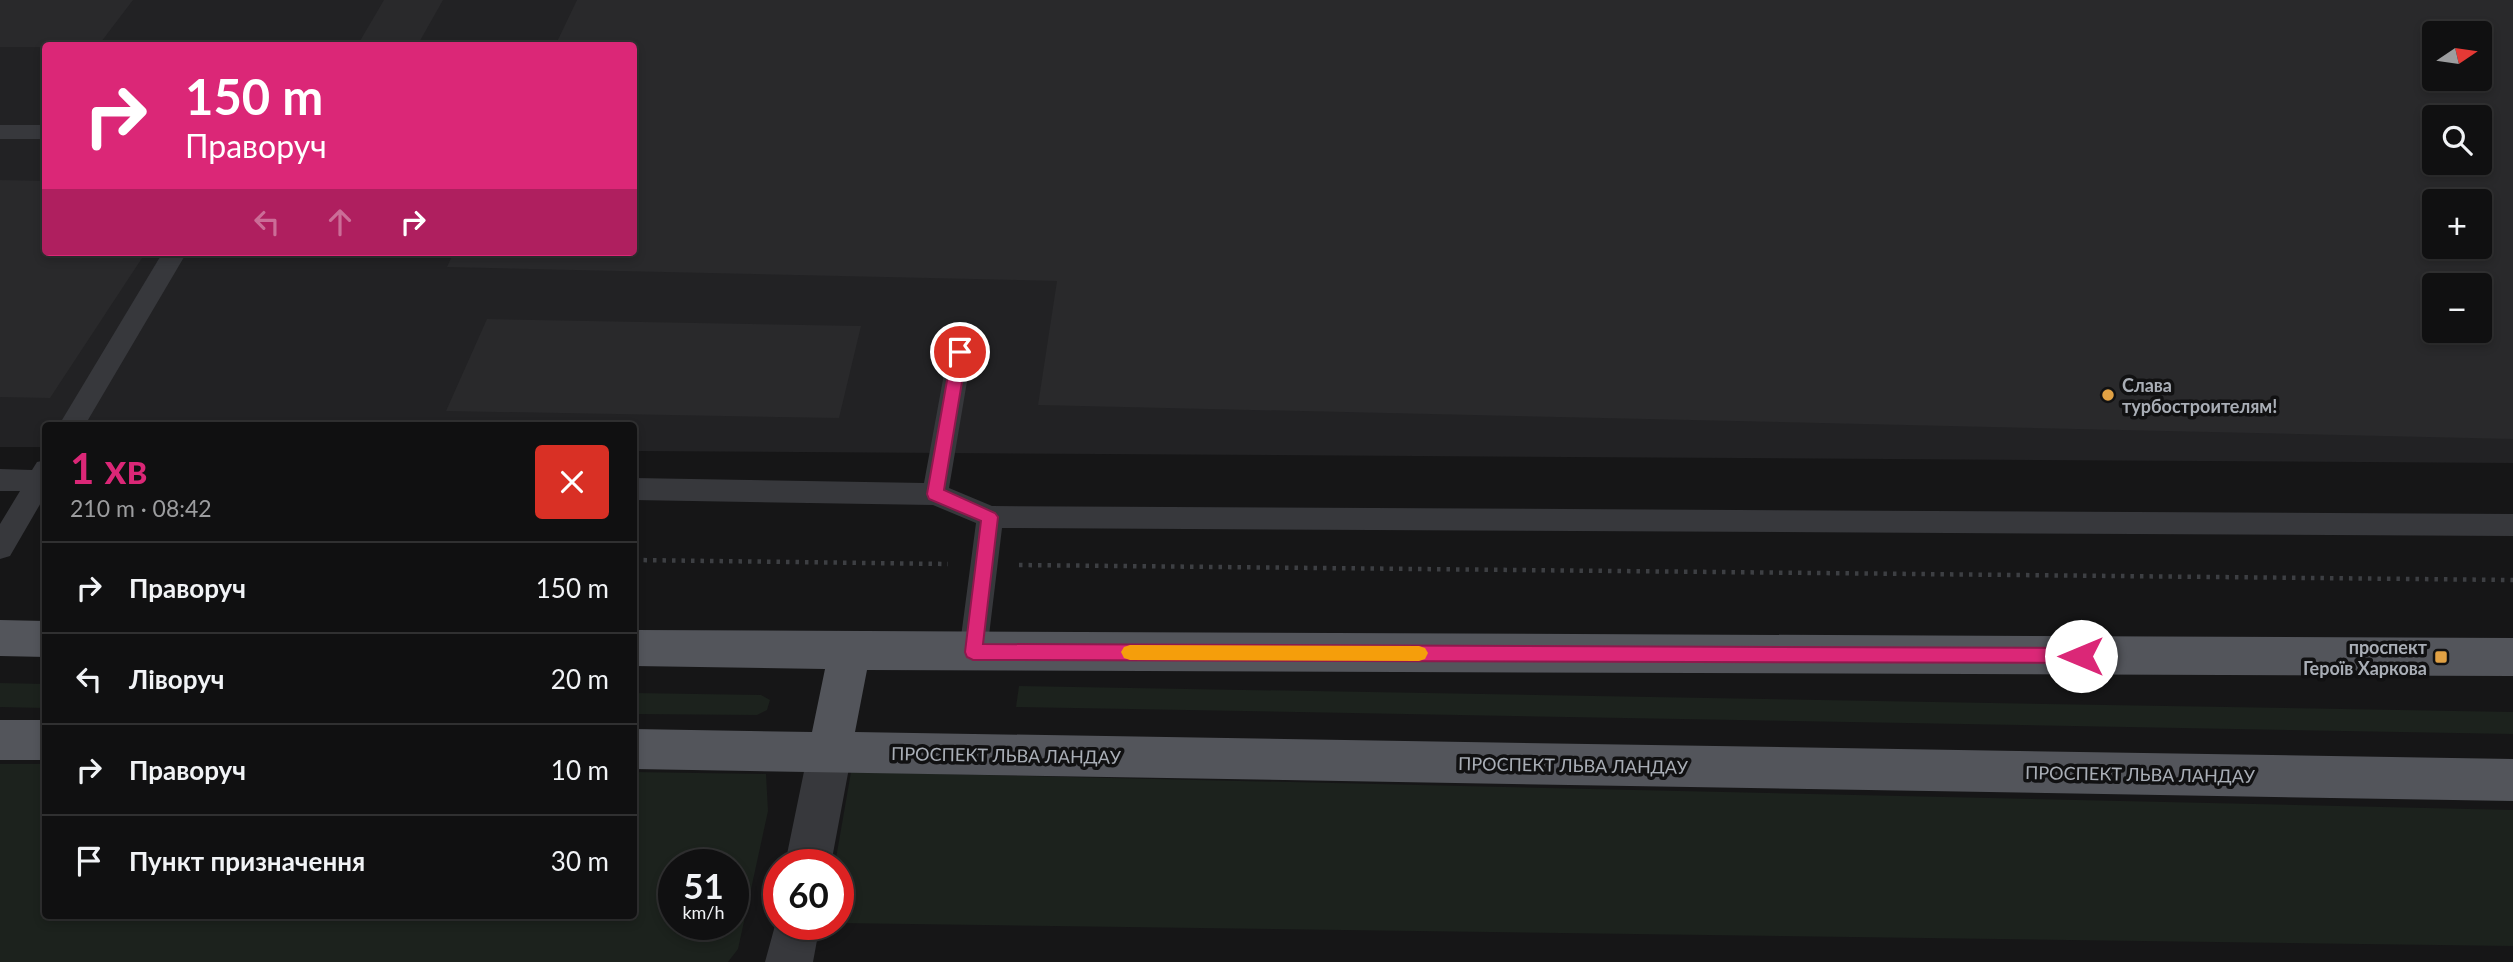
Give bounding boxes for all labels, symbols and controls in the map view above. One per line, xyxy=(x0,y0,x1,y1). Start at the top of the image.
north arrow xyxy=(2422,21,2492,91)
map controls xyxy=(2422,21,2492,343)
text: 150 m xyxy=(185,67,323,125)
icon: right xyxy=(70,70,161,161)
button: search xyxy=(2422,105,2492,175)
text: Праворуч xyxy=(185,126,327,165)
button: + xyxy=(2422,189,2492,259)
icon: left xyxy=(248,203,286,241)
icon: ahead xyxy=(321,203,359,241)
icon: right xyxy=(394,203,432,241)
button: − xyxy=(2422,273,2492,343)
pin xyxy=(930,322,990,382)
icon: arrive xyxy=(941,333,979,371)
place label: Слава турбостроителям! xyxy=(2122,374,2277,417)
marker: Слава турбостроителям! xyxy=(2100,387,2116,403)
text: 1 хв xyxy=(70,443,148,493)
button: close xyxy=(535,445,609,519)
text: 210 m · 08:42 xyxy=(70,494,212,522)
icon: right xyxy=(70,569,108,607)
text: Праворуч xyxy=(129,572,246,604)
text: 150 m xyxy=(536,572,609,604)
position arrow xyxy=(2044,619,2118,693)
place label: проспект Героїв Харкова xyxy=(2303,636,2428,679)
marker: проспект Героїв Харкова xyxy=(2433,649,2449,665)
icon: left xyxy=(70,660,108,698)
text: Ліворуч xyxy=(129,663,225,695)
text: 20 m xyxy=(551,663,609,695)
street label: ПРОСПЕКТ ЛЬВА ЛАНДАУ xyxy=(891,742,1122,768)
icon: right xyxy=(70,751,108,789)
street label: ПРОСПЕКТ ЛЬВА ЛАНДАУ xyxy=(1458,752,1689,778)
text: Праворуч xyxy=(129,754,246,786)
text: 10 m xyxy=(551,754,609,786)
street label: ПРОСПЕКТ ЛЬВА ЛАНДАУ xyxy=(2025,761,2256,787)
icon: arrive xyxy=(70,842,108,880)
text: Пункт призначення xyxy=(129,845,365,877)
text: 30 m xyxy=(551,845,609,877)
speed limit sign: 60 xyxy=(763,849,854,940)
text: 51 xyxy=(683,864,724,906)
text: km/h xyxy=(682,901,725,923)

